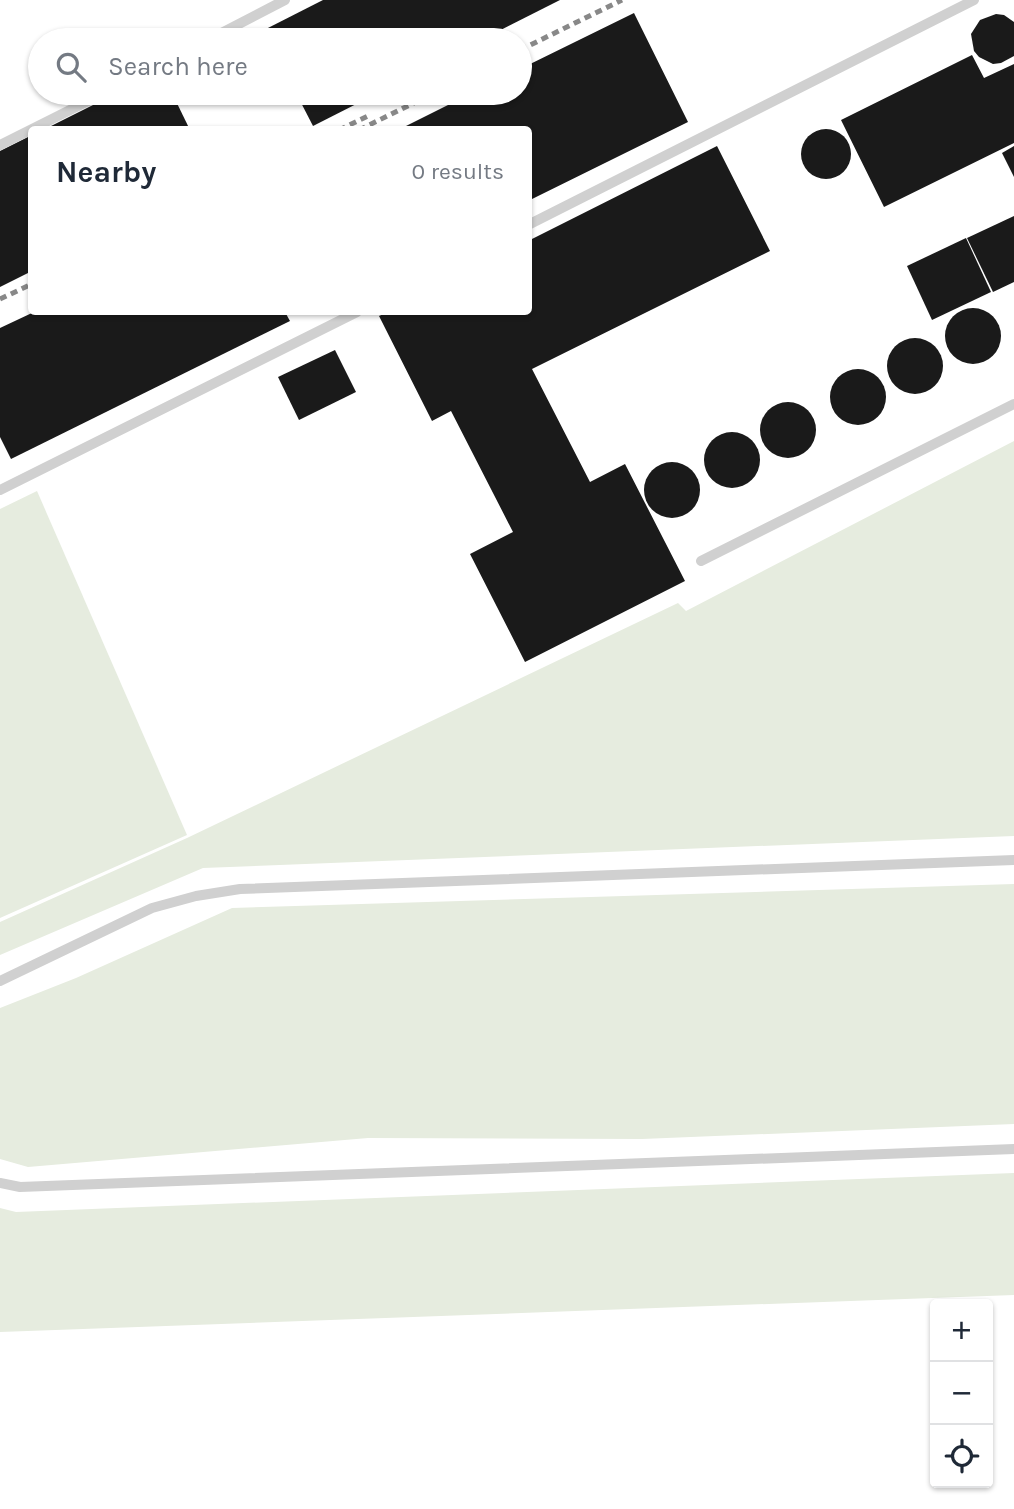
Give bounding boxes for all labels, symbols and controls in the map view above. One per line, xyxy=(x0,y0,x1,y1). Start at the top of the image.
search box xyxy=(28,28,532,105)
icon: search xyxy=(52,48,90,86)
text: Search here xyxy=(108,51,248,82)
text: Nearby xyxy=(56,154,156,190)
text: 0 results xyxy=(412,158,504,185)
map controls xyxy=(930,1299,993,1488)
button: + xyxy=(930,1299,993,1362)
button: − xyxy=(930,1362,993,1425)
button: locate xyxy=(930,1425,993,1488)

